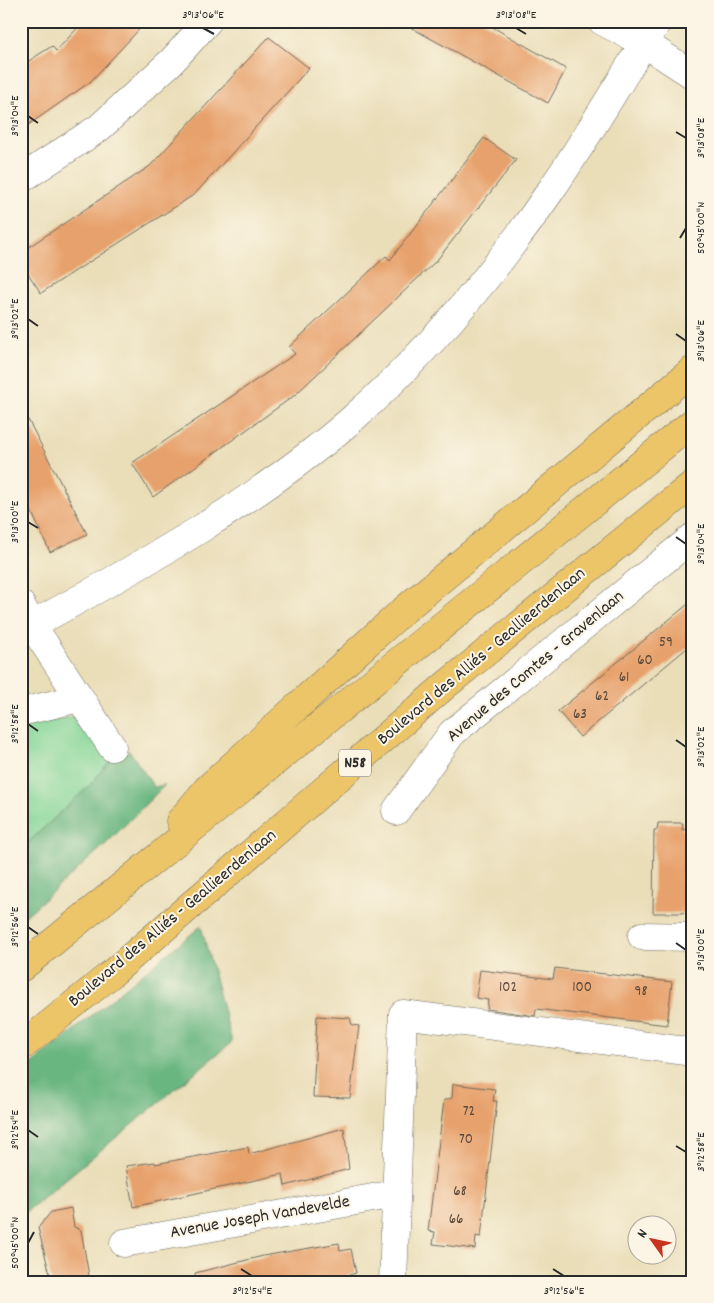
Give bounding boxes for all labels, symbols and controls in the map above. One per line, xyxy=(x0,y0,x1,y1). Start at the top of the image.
text: 3°13'06"E xyxy=(182,7,224,24)
text: 3°13'08"E xyxy=(496,7,537,24)
text: 3°13'04"E xyxy=(7,95,24,136)
text: 3°13'08"E xyxy=(693,117,710,158)
text: 50°45'00"N xyxy=(693,202,710,254)
text: 3°13'02"E xyxy=(7,298,24,340)
text: 3°13'06"E xyxy=(693,320,710,362)
text: 3°13'00"E xyxy=(7,500,24,543)
text: 3°13'04"E xyxy=(693,523,710,564)
street label: Boulevard des Alliés - Geallieerdenlaan xyxy=(372,562,592,752)
street label: Avenue des Comtes - Gravenlaan xyxy=(442,585,630,749)
house number: 59 xyxy=(659,632,673,654)
house number: 60 xyxy=(637,650,653,672)
house number: 61 xyxy=(619,667,629,689)
house number: 62 xyxy=(595,686,609,708)
text: 3°12'58"E xyxy=(7,704,24,744)
house number: 63 xyxy=(573,704,587,726)
text: 3°13'02"E xyxy=(693,726,710,768)
road number: N58 xyxy=(339,750,371,776)
street label: Boulevard des Alliés - Geallieerdenlaan xyxy=(63,824,283,1014)
text: 3°12'56"E xyxy=(7,906,24,947)
text: 3°13'00"E xyxy=(693,928,710,971)
house number: 102 xyxy=(499,977,517,999)
house number: 100 xyxy=(572,977,592,999)
house number: 98 xyxy=(635,981,647,1003)
house number: 72 xyxy=(463,1101,475,1123)
text: 3°12'54"E xyxy=(7,1110,24,1150)
house number: 70 xyxy=(459,1129,473,1151)
text: 3°12'58"E xyxy=(693,1132,710,1172)
house number: 68 xyxy=(453,1181,467,1203)
street label: Avenue Joseph Vandevelde xyxy=(168,1190,352,1246)
house number: 66 xyxy=(449,1209,463,1231)
north arrow xyxy=(626,1216,676,1266)
text: 50°45'00"N xyxy=(7,1217,24,1269)
text: N xyxy=(633,1226,653,1242)
text: 3°12'54"E xyxy=(232,1283,272,1300)
text: 3°12'56"E xyxy=(544,1283,585,1300)

